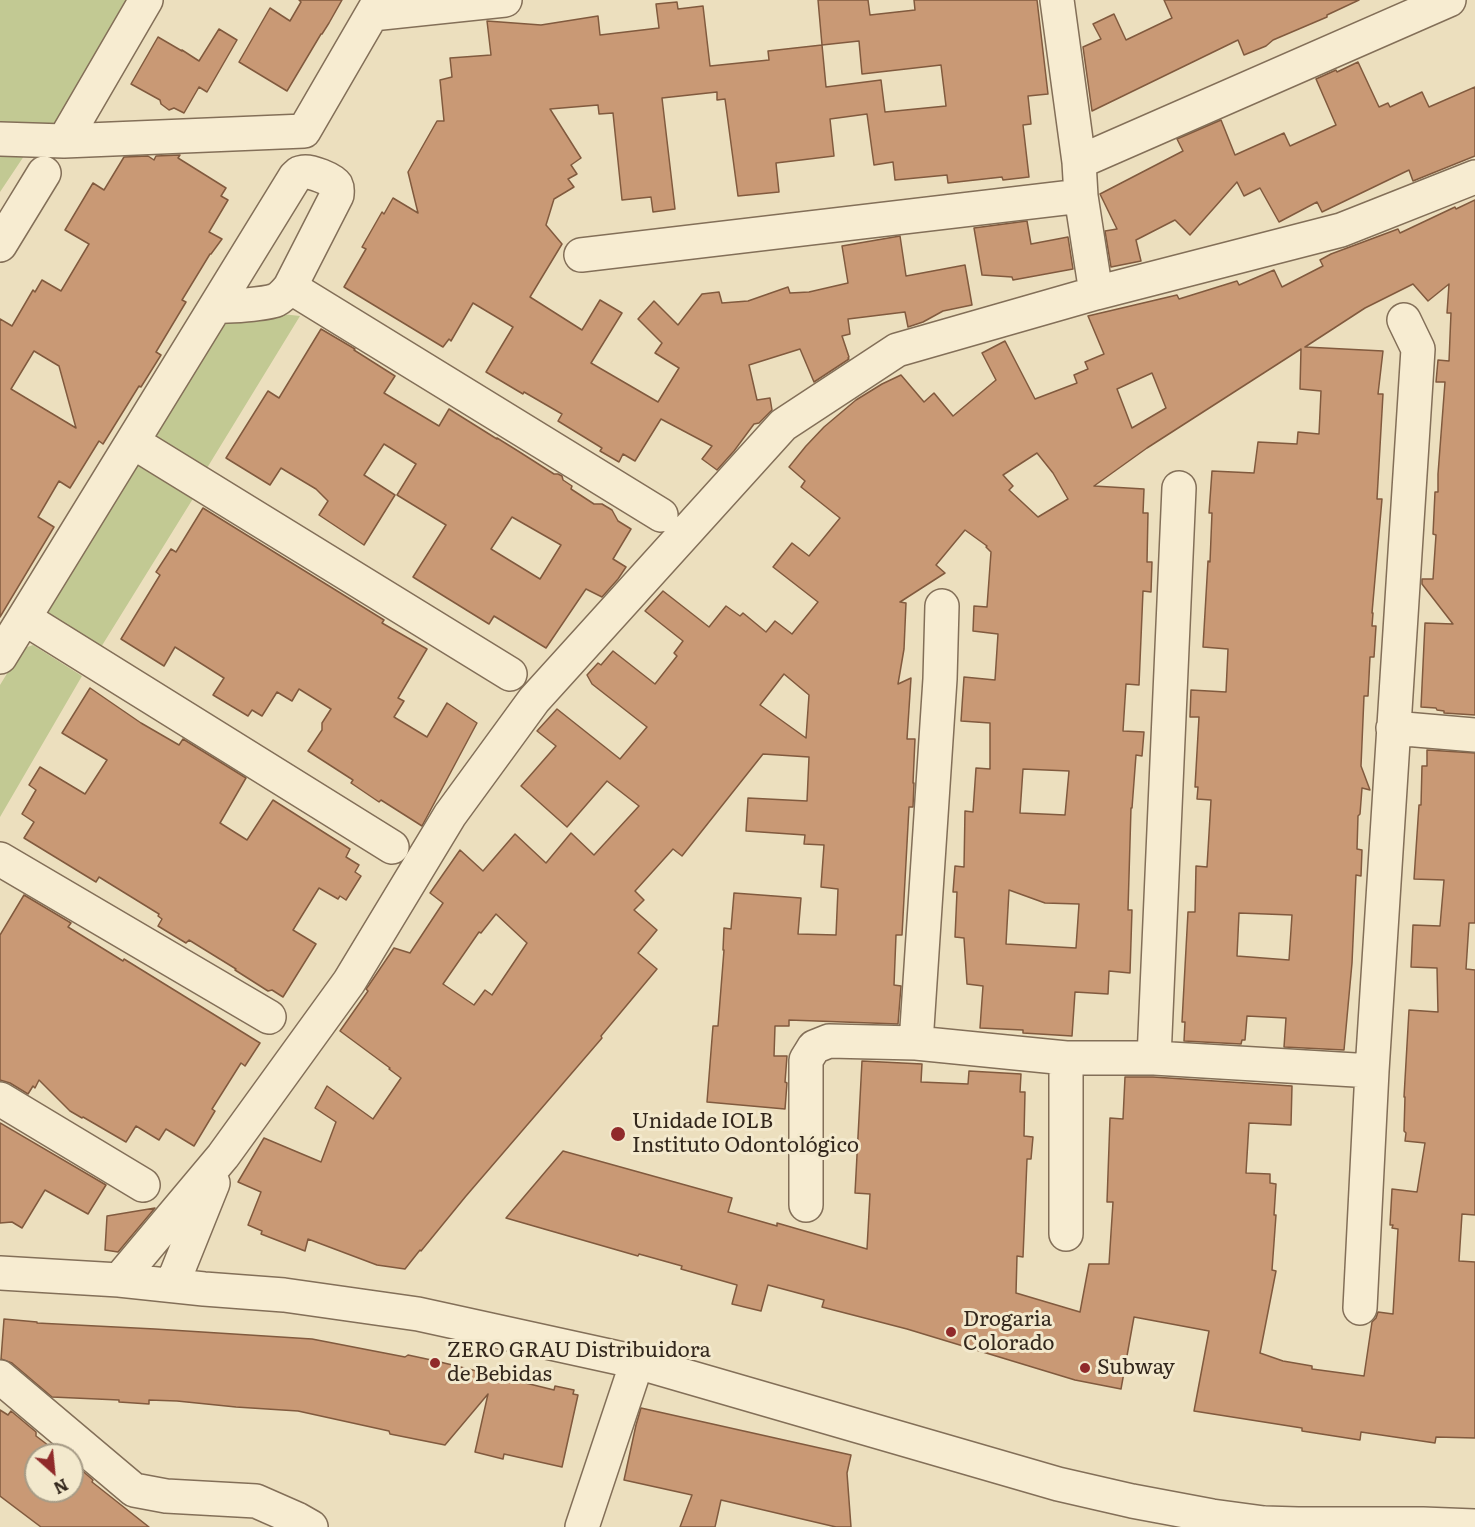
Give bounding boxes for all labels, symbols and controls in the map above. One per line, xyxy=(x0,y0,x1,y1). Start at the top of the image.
place label: Unidade IOLB Instituto Odontológico xyxy=(632,1109,859,1159)
marker: Unidade IOLB Instituto Odontológico xyxy=(609,1125,627,1143)
place label: Drogaria Colorado xyxy=(963,1307,1055,1357)
marker: Drogaria Colorado xyxy=(944,1325,958,1339)
place label: ZERO GRAU Distribuidora de Bebidas xyxy=(447,1338,711,1388)
place label: Subway xyxy=(1097,1355,1175,1381)
marker: ZERO GRAU Distribuidora de Bebidas xyxy=(428,1356,442,1370)
marker: Subway xyxy=(1078,1361,1092,1375)
north arrow xyxy=(24,1443,84,1503)
text: N xyxy=(50,1474,73,1501)

